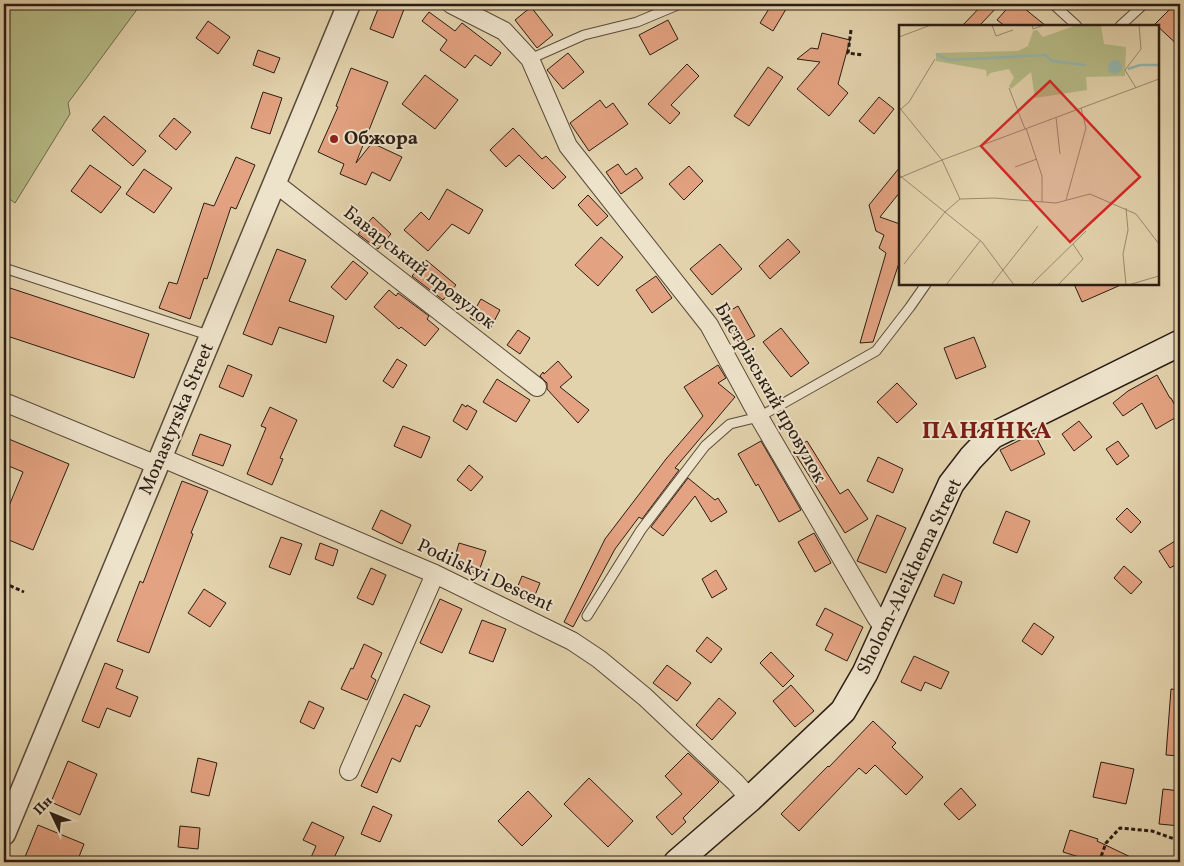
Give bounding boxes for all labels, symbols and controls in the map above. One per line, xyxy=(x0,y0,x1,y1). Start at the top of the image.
inset map xyxy=(899,25,1159,285)
place label: Обжора xyxy=(344,126,418,152)
marker: Обжора xyxy=(328,133,340,145)
street label: Баварський провулок xyxy=(337,200,501,336)
street label: Бистрівський провулок xyxy=(708,298,832,488)
street label: Monastyrska Street xyxy=(133,339,221,499)
district label: ПАНЯНКА xyxy=(922,415,1052,449)
street label: Sholom-Aleikhema Street xyxy=(851,474,969,680)
street label: Podilskyi Descent xyxy=(413,533,558,619)
north arrow xyxy=(28,788,78,838)
text: Пн xyxy=(30,792,57,820)

